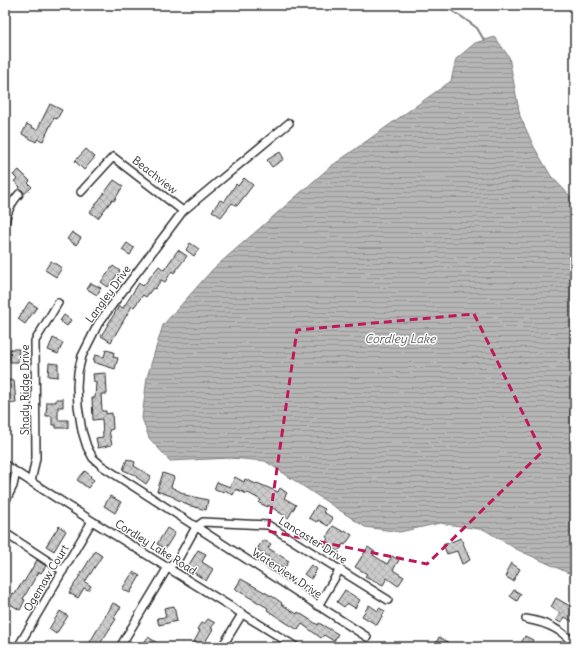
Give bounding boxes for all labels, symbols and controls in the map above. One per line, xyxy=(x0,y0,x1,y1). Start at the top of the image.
street label: Beachview xyxy=(130,153,181,197)
street label: Langley Drive xyxy=(82,262,134,326)
water label: Cordley Lake xyxy=(365,331,437,346)
street label: Shady Ridge Drive xyxy=(18,345,32,435)
street label: Lancaster Drive xyxy=(276,513,350,567)
street label: Cordley Lake Road xyxy=(113,516,200,578)
street label: Ogemaw Court xyxy=(21,542,72,614)
street label: Waterview Drive xyxy=(249,545,325,601)

